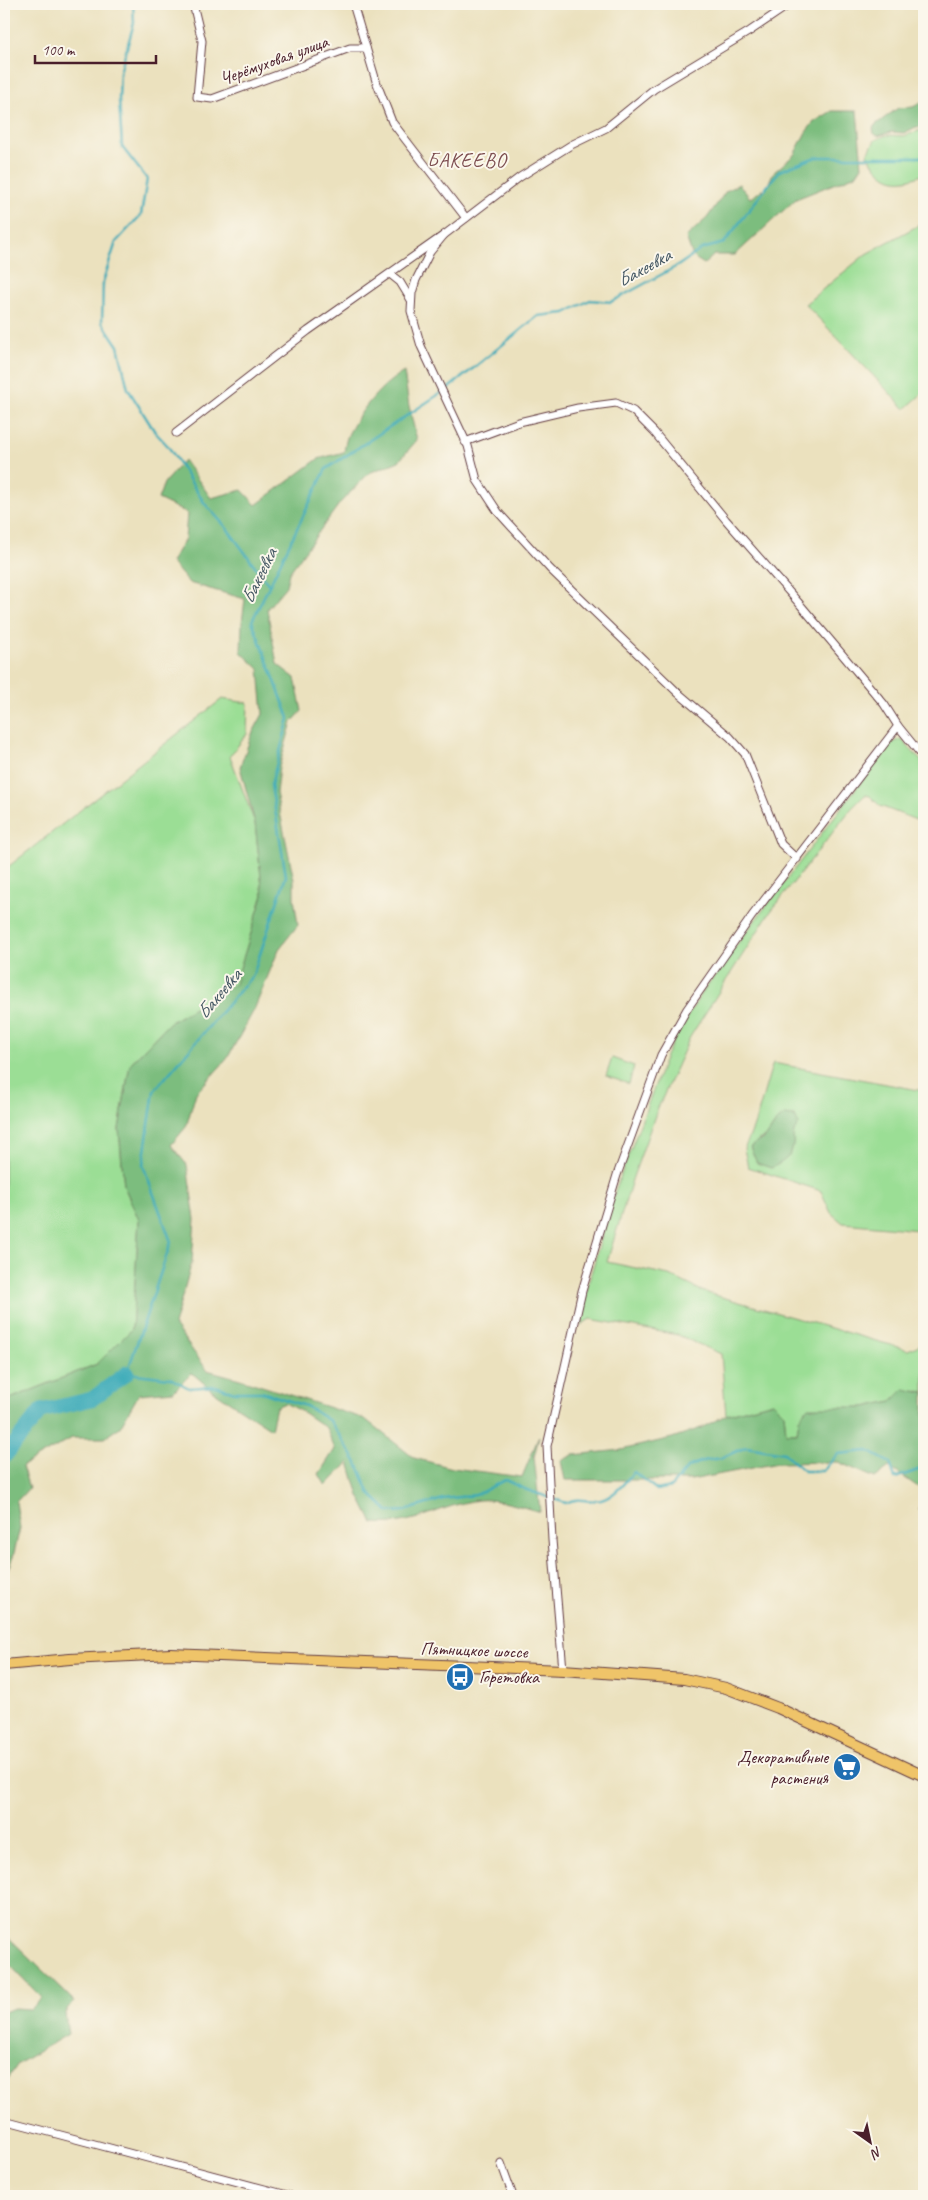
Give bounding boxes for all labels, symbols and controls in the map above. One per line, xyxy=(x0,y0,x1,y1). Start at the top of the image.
street label: Черёмуховая улица xyxy=(217,30,332,90)
scale bar xyxy=(35,32,156,64)
text: 100 m xyxy=(42,41,76,60)
district label: БАКЕЕВО xyxy=(427,148,508,173)
water label: Бакеевка xyxy=(613,243,677,293)
water label: Бакеевка xyxy=(235,543,283,607)
water label: Бакеевка xyxy=(191,963,248,1024)
street label: Пятницкое шоссе xyxy=(420,1637,529,1663)
bus stop icon: Горетовка xyxy=(445,1662,475,1692)
place label: Горетовка xyxy=(479,1666,540,1688)
place label: Декоративные растения xyxy=(737,1746,829,1789)
supermarket icon: Декоративные растения xyxy=(832,1752,862,1782)
north arrow xyxy=(846,2118,896,2168)
text: N xyxy=(867,2143,885,2163)

